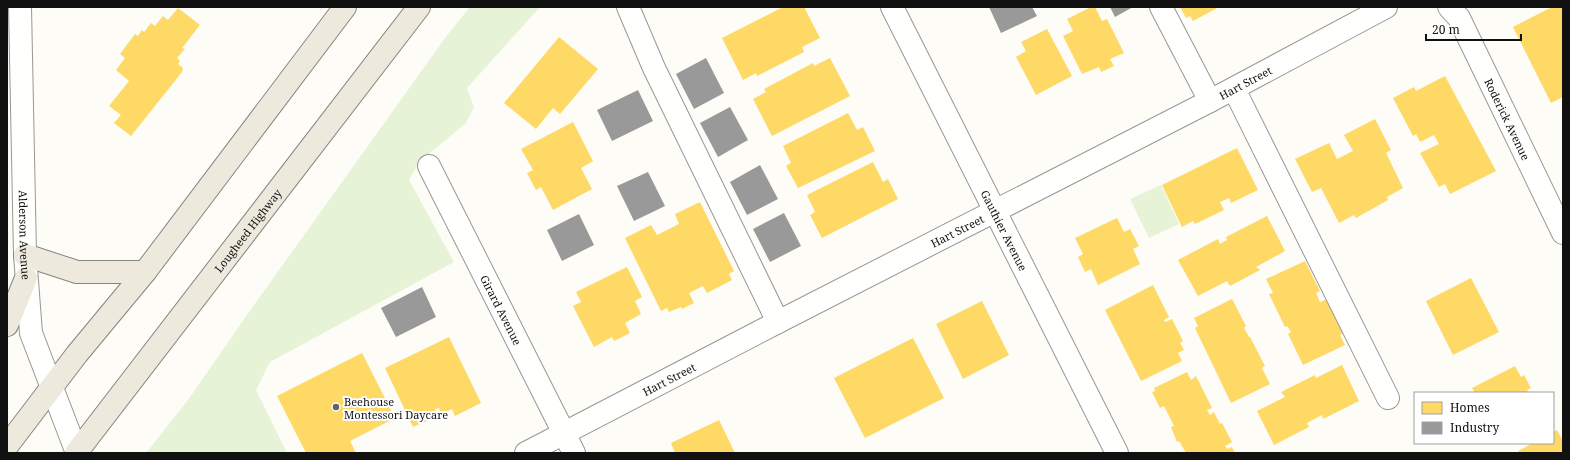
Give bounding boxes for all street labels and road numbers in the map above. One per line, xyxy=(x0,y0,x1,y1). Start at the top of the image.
street label: Hart Street xyxy=(1216,62,1274,102)
street label: Roderick Avenue xyxy=(1482,76,1534,162)
street label: Lougheed Highway xyxy=(210,185,285,275)
street label: Gauthier Avenue xyxy=(978,187,1031,273)
street label: Alderson Avenue xyxy=(16,190,34,280)
street label: Hart Street xyxy=(928,211,986,250)
street label: Girard Avenue xyxy=(478,272,526,347)
street label: Hart Street xyxy=(640,359,698,399)

